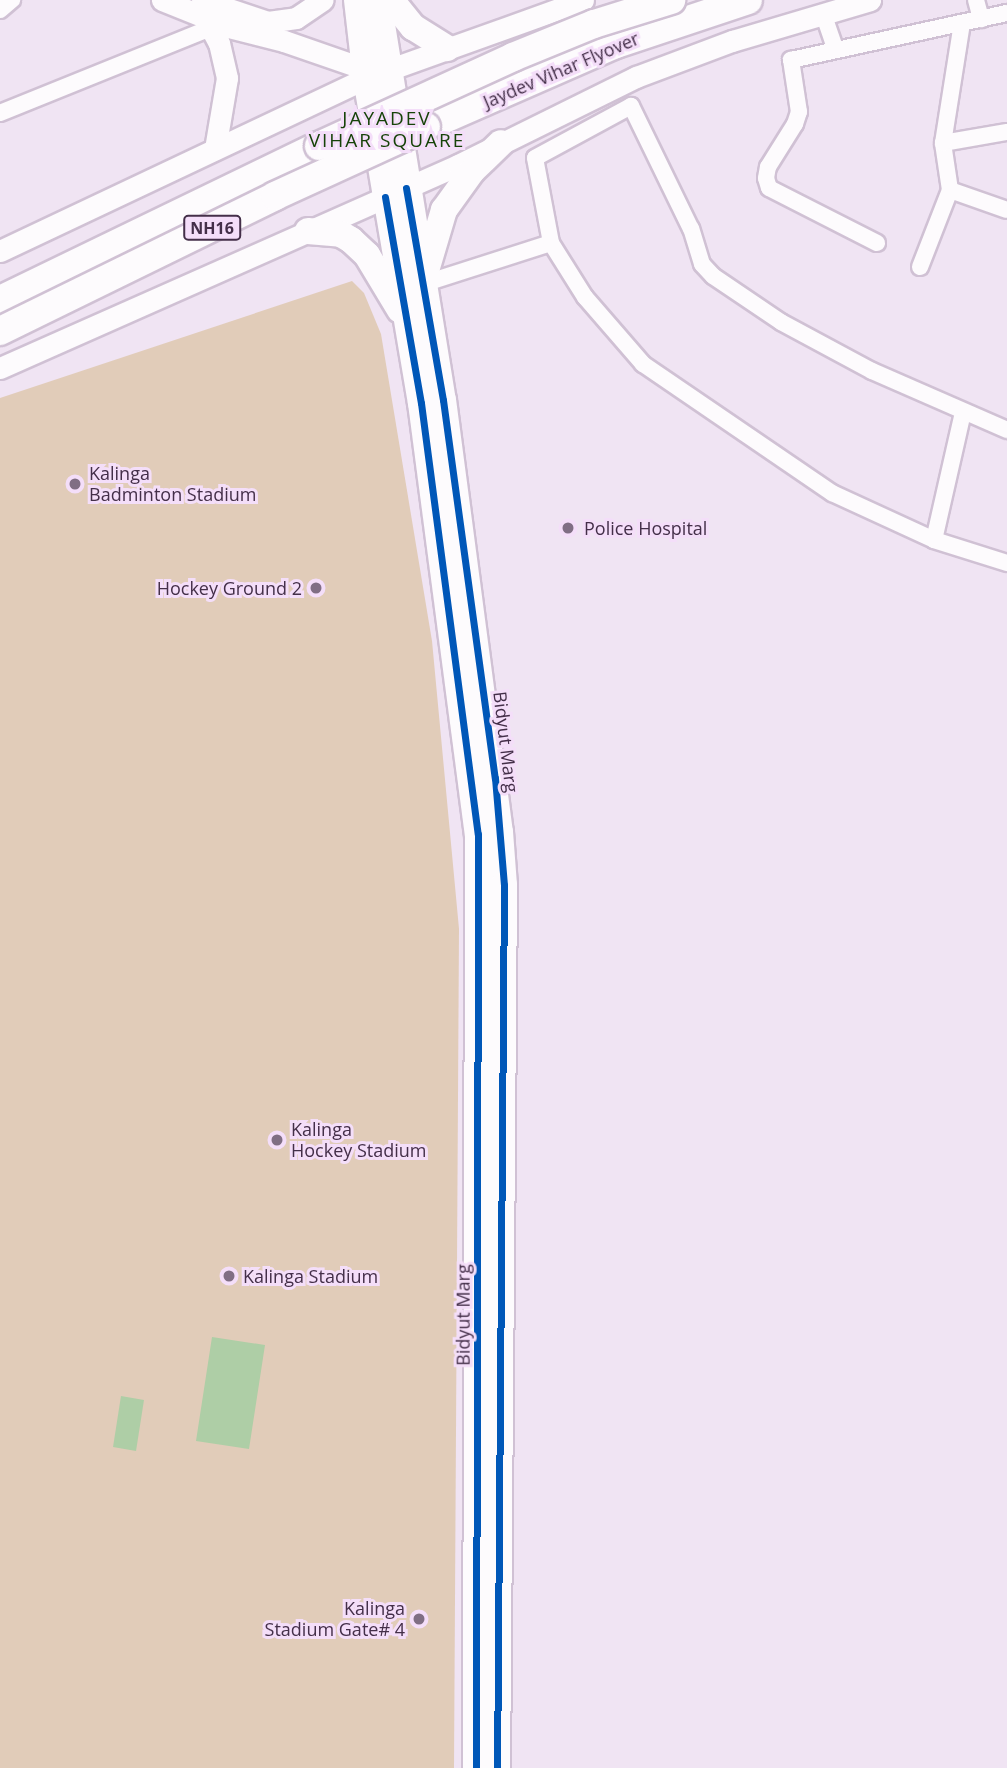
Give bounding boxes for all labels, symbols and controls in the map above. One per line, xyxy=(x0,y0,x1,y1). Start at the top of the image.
street label: Jaydev Vihar Flyover xyxy=(480,27,642,113)
district label: JAYADEV VIHAR SQUARE xyxy=(310,108,464,152)
road number: NH16 xyxy=(182,216,242,240)
place label: Kalinga Badminton Stadium xyxy=(89,463,256,505)
marker: Kalinga Badminton Stadium xyxy=(67,476,83,492)
place label: Police Hospital xyxy=(584,517,707,539)
marker: Police Hospital xyxy=(558,518,578,538)
place label: Hockey Ground 2 xyxy=(157,577,302,599)
marker: Hockey Ground 2 xyxy=(308,580,324,596)
street label: Bidyut Marg xyxy=(489,690,523,794)
place label: Kalinga Hockey Stadium xyxy=(291,1119,427,1162)
marker: Kalinga Hockey Stadium xyxy=(269,1132,285,1148)
street label: Bidyut Marg xyxy=(452,1264,474,1366)
place label: Kalinga Stadium xyxy=(243,1265,378,1287)
marker: Kalinga Stadium xyxy=(221,1268,237,1284)
place label: Kalinga Stadium Gate# 4 xyxy=(265,1598,405,1640)
marker: Kalinga Stadium Gate# 4 xyxy=(411,1611,427,1627)

